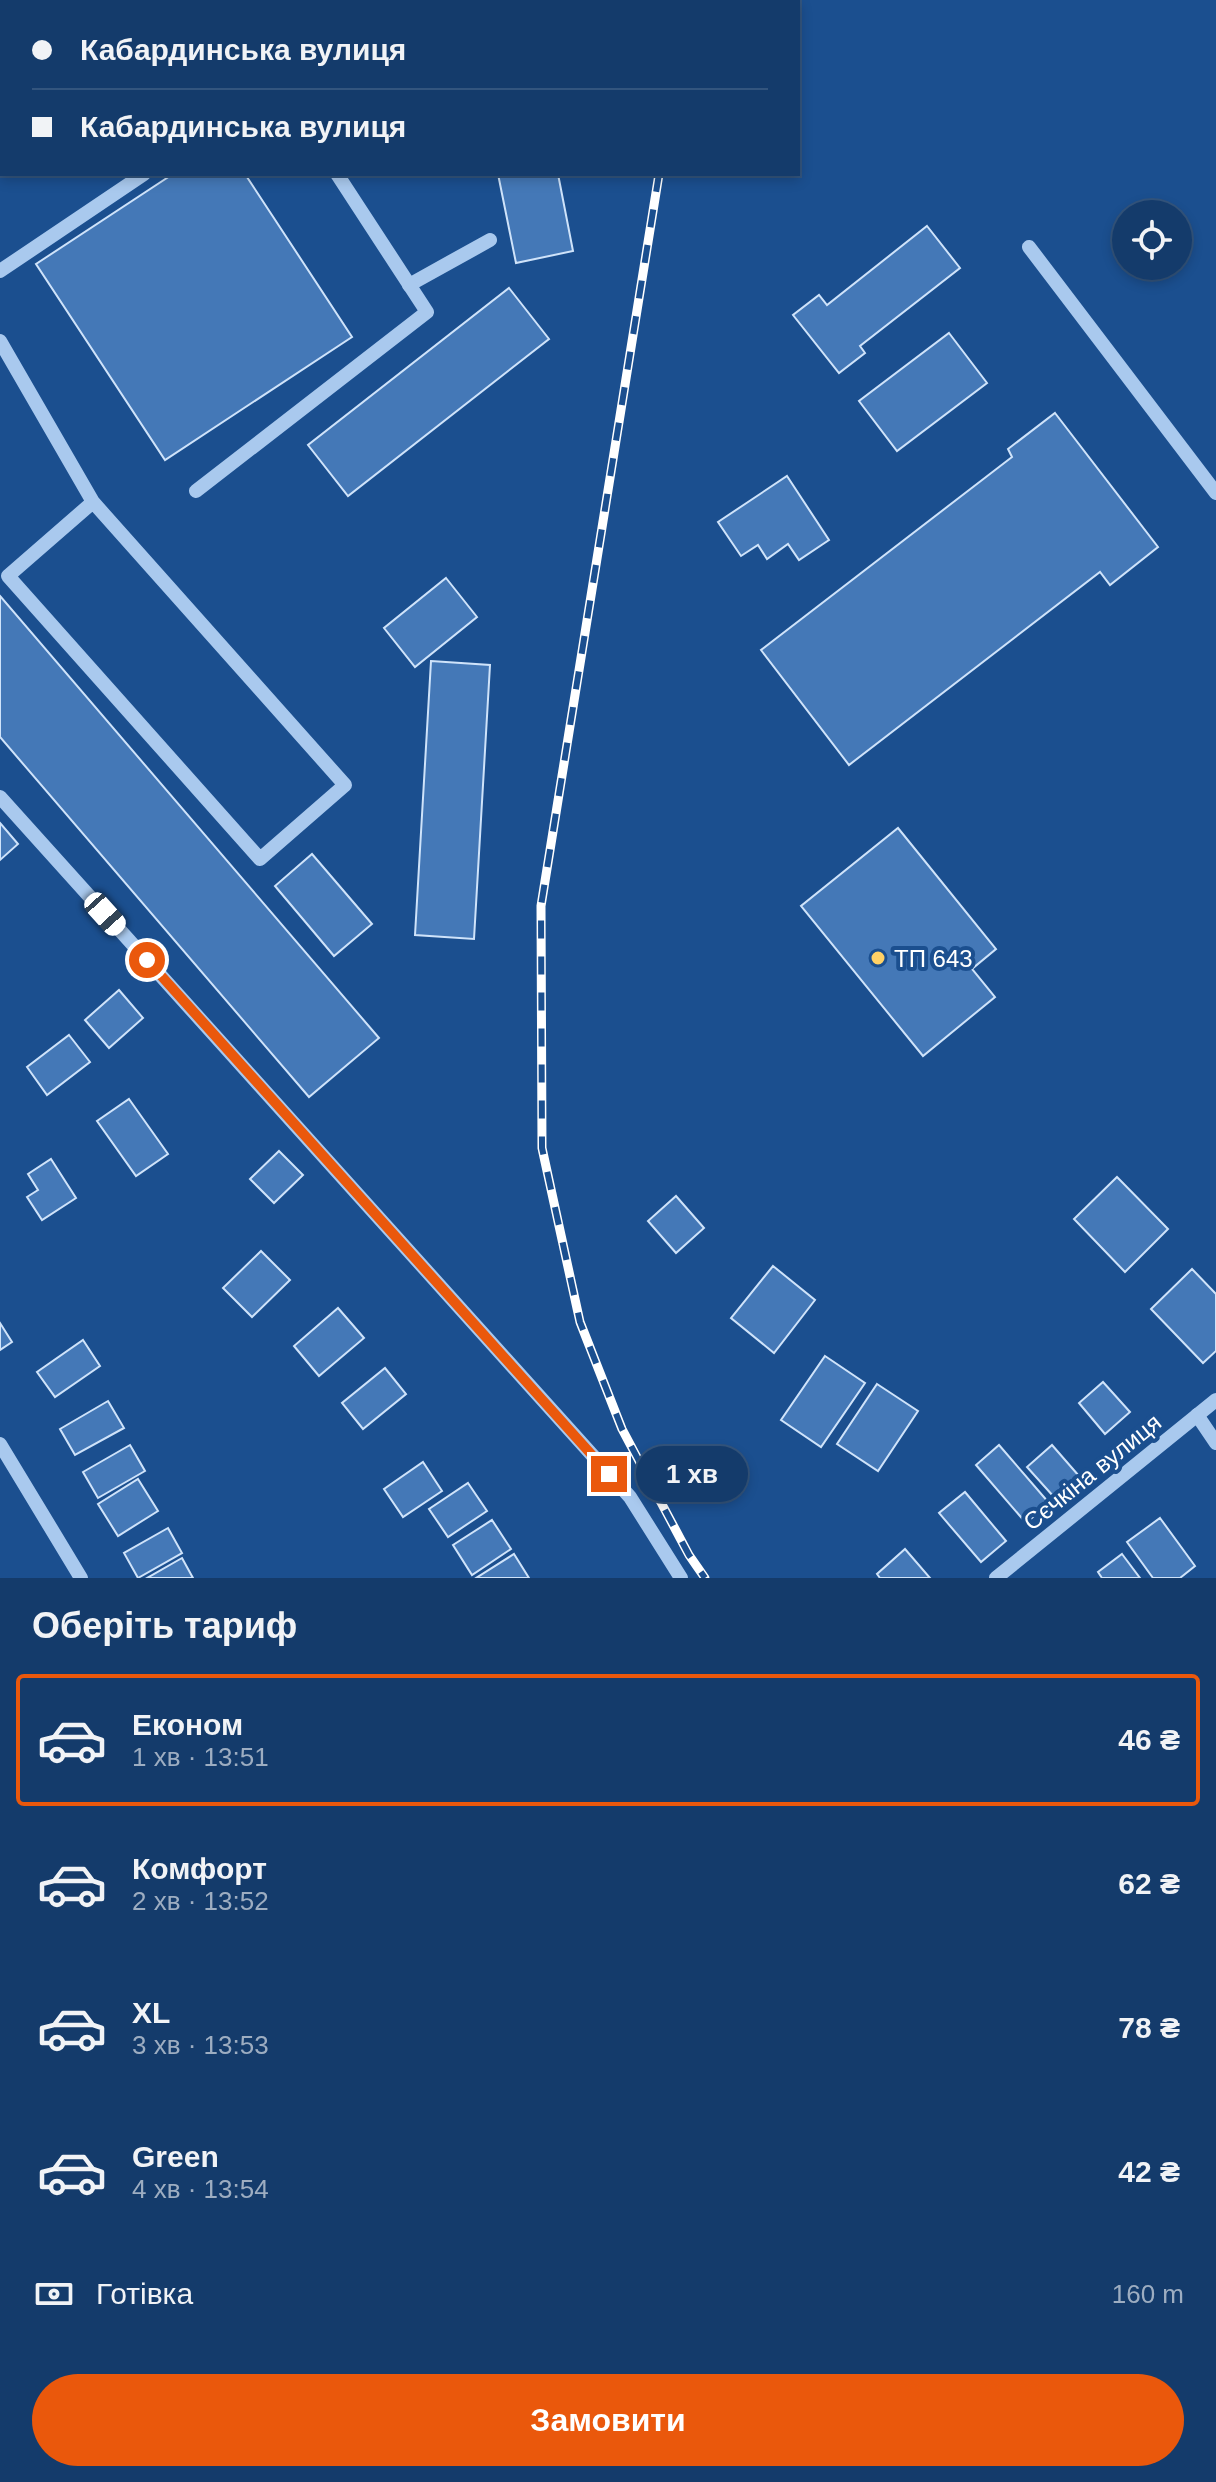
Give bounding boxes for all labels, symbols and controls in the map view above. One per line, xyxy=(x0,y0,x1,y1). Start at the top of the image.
text: Кабардинська вулиця xyxy=(80,33,406,66)
text: Кабардинська вулиця xyxy=(80,110,406,143)
map controls xyxy=(1112,200,1192,280)
button: locate xyxy=(1112,200,1192,280)
car xyxy=(80,888,130,940)
route start xyxy=(129,942,165,978)
place label: ТП 643 xyxy=(894,945,973,972)
marker: ТП 643 xyxy=(869,949,887,967)
street label: Сєчкіна вулиця xyxy=(1018,1408,1166,1536)
callout: 1 хв xyxy=(637,1446,749,1502)
route end xyxy=(591,1456,627,1492)
text: 1 хв xyxy=(666,1459,718,1489)
text: Оберіть тариф xyxy=(32,1605,297,1646)
icon: car xyxy=(36,1704,108,1776)
text: Економ xyxy=(132,1708,243,1741)
text: 46 ₴ xyxy=(1118,1723,1180,1756)
text: 1 хв · 13:51 xyxy=(132,1742,269,1772)
icon: car xyxy=(36,1848,108,1920)
text: Комфорт xyxy=(132,1852,267,1885)
text: 62 ₴ xyxy=(1118,1867,1180,1900)
text: 2 хв · 13:52 xyxy=(132,1886,269,1916)
icon: car xyxy=(36,1992,108,2064)
text: XL xyxy=(132,1996,170,2029)
text: 78 ₴ xyxy=(1118,2011,1180,2044)
text: 3 хв · 13:53 xyxy=(132,2030,269,2060)
icon: car xyxy=(36,2136,108,2208)
text: Green xyxy=(132,2140,219,2173)
text: 42 ₴ xyxy=(1118,2155,1180,2188)
text: 4 хв · 13:54 xyxy=(132,2174,269,2204)
icon: cash xyxy=(32,2272,76,2316)
text: Готівка xyxy=(96,2277,193,2310)
text: 160 m xyxy=(1112,2279,1184,2309)
button: Замовити xyxy=(32,2374,1184,2466)

